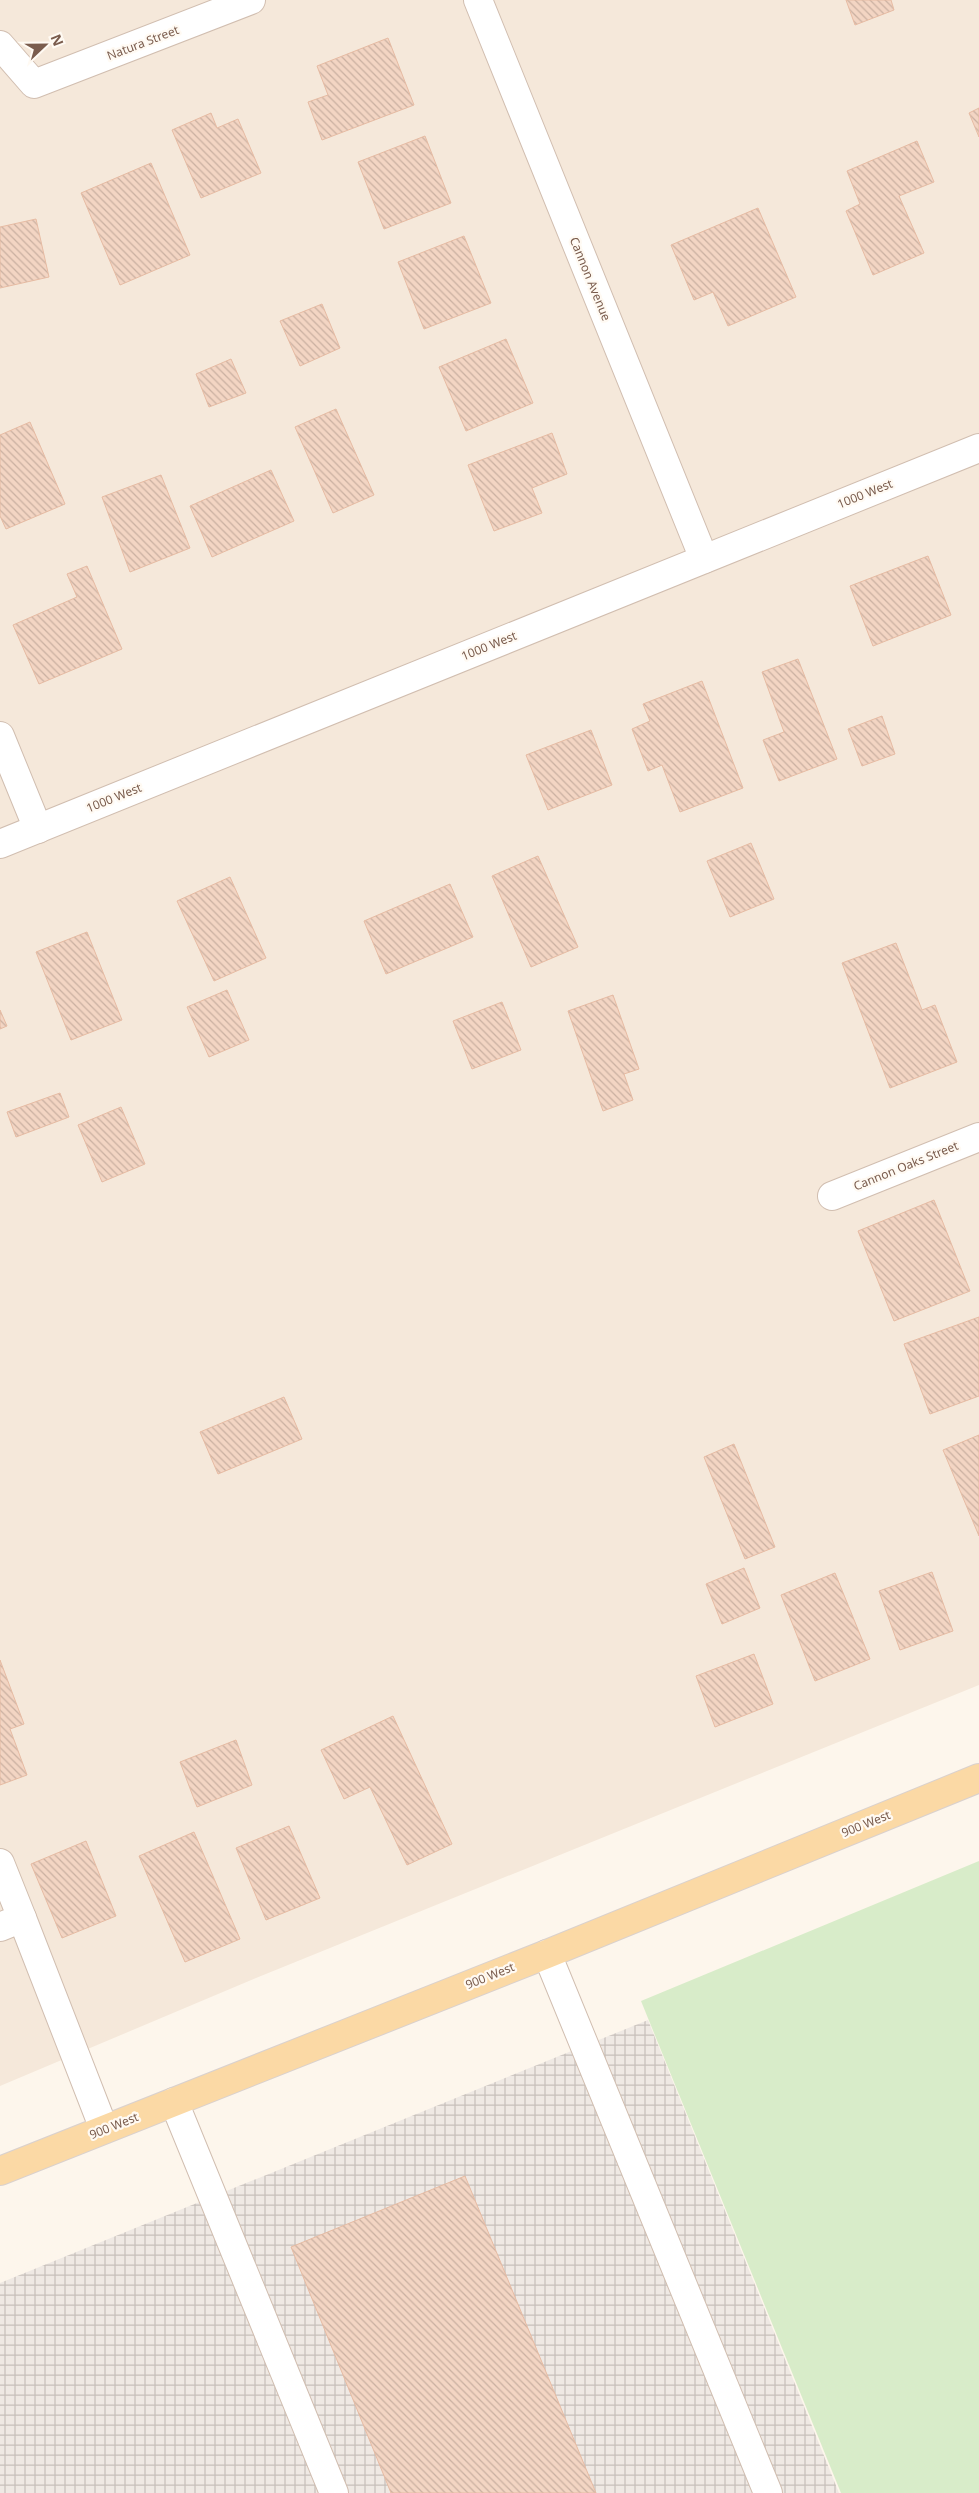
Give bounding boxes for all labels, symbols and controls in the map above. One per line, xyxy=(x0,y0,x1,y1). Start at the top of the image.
north arrow xyxy=(20,20,70,70)
street label: Natura Street xyxy=(104,21,182,64)
text: N xyxy=(47,31,68,49)
street label: Cannon Avenue xyxy=(566,234,615,324)
street label: 1000 West xyxy=(835,474,896,512)
street label: 1000 West xyxy=(459,626,520,664)
street label: 1000 West xyxy=(84,778,145,816)
street label: Cannon Oaks Street xyxy=(851,1136,961,1194)
street label: 900 West xyxy=(839,1806,893,1841)
street label: 900 West xyxy=(463,1958,517,1993)
street label: 900 West xyxy=(87,2108,141,2143)

